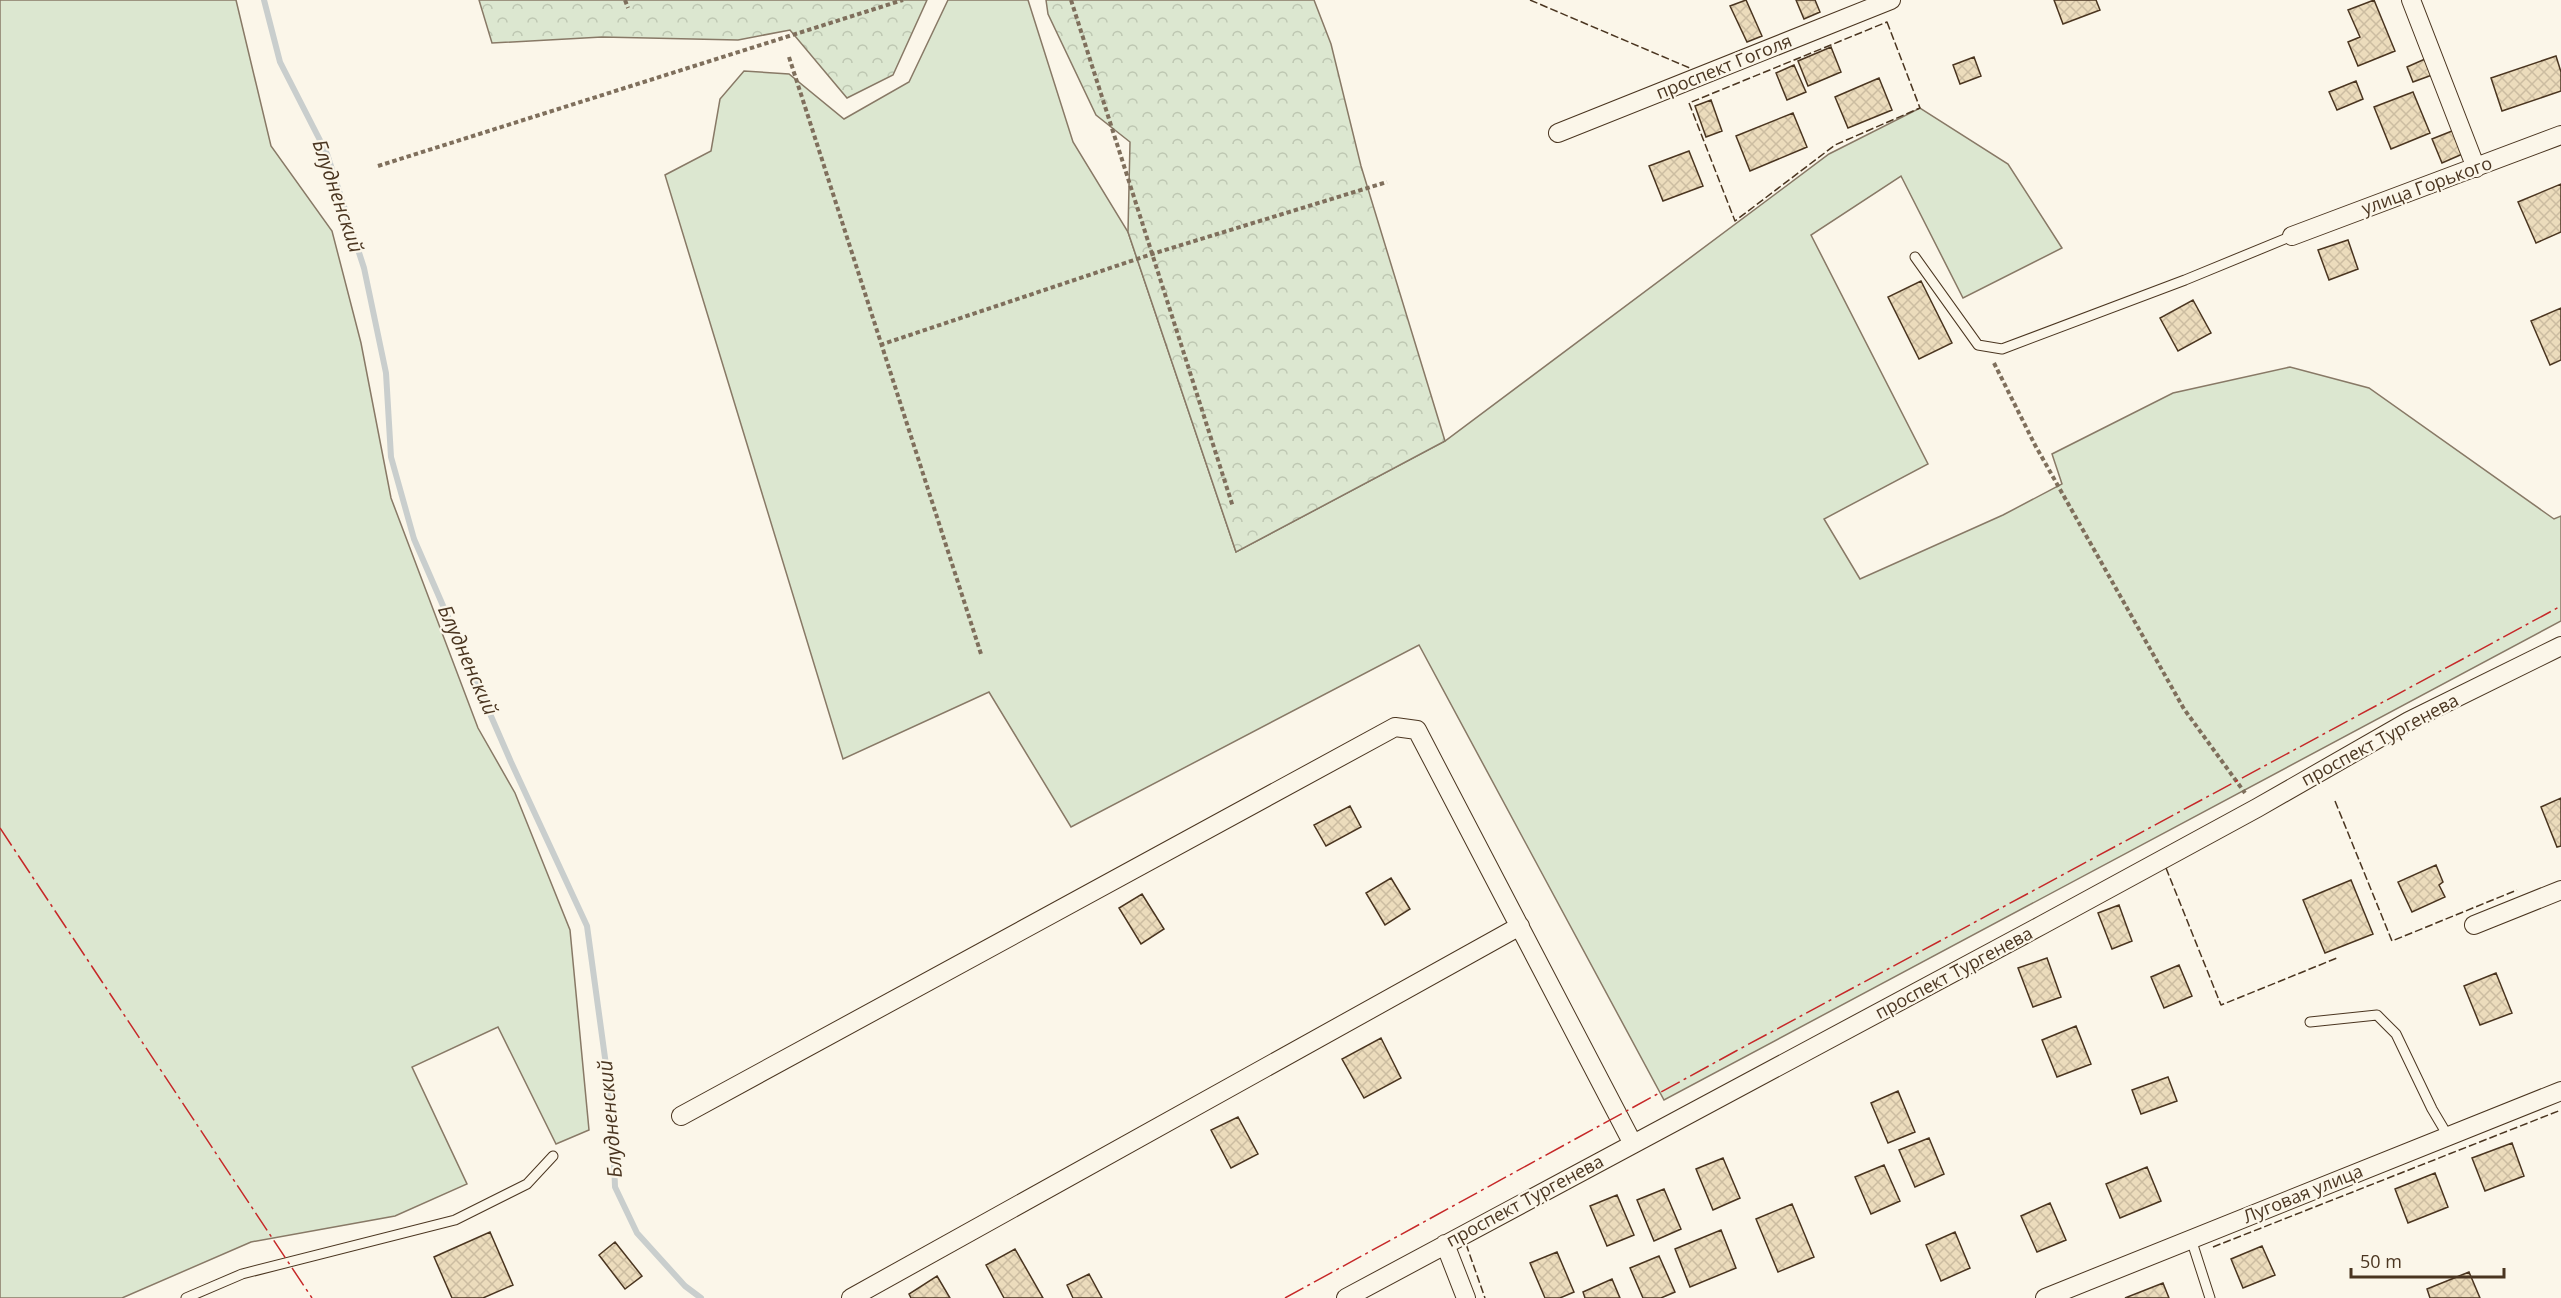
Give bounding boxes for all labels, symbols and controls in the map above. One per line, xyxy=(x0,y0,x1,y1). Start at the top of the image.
street label: проспект Гоголя xyxy=(1652,28,1795,104)
water label: Блудненский xyxy=(306,136,371,257)
street label: улица Горького xyxy=(2358,150,2495,220)
water label: Блудненский xyxy=(432,600,505,720)
street label: проспект Тургенева xyxy=(2297,687,2462,791)
street label: проспект Тургенева xyxy=(1871,920,2036,1024)
water label: Блудненский xyxy=(591,1059,628,1179)
street label: проспект Тургенева xyxy=(1442,1148,1607,1252)
street label: Луговая улица xyxy=(2239,1158,2366,1228)
scale bar xyxy=(2351,1241,2504,1279)
text: 50 m xyxy=(2360,1249,2402,1273)

